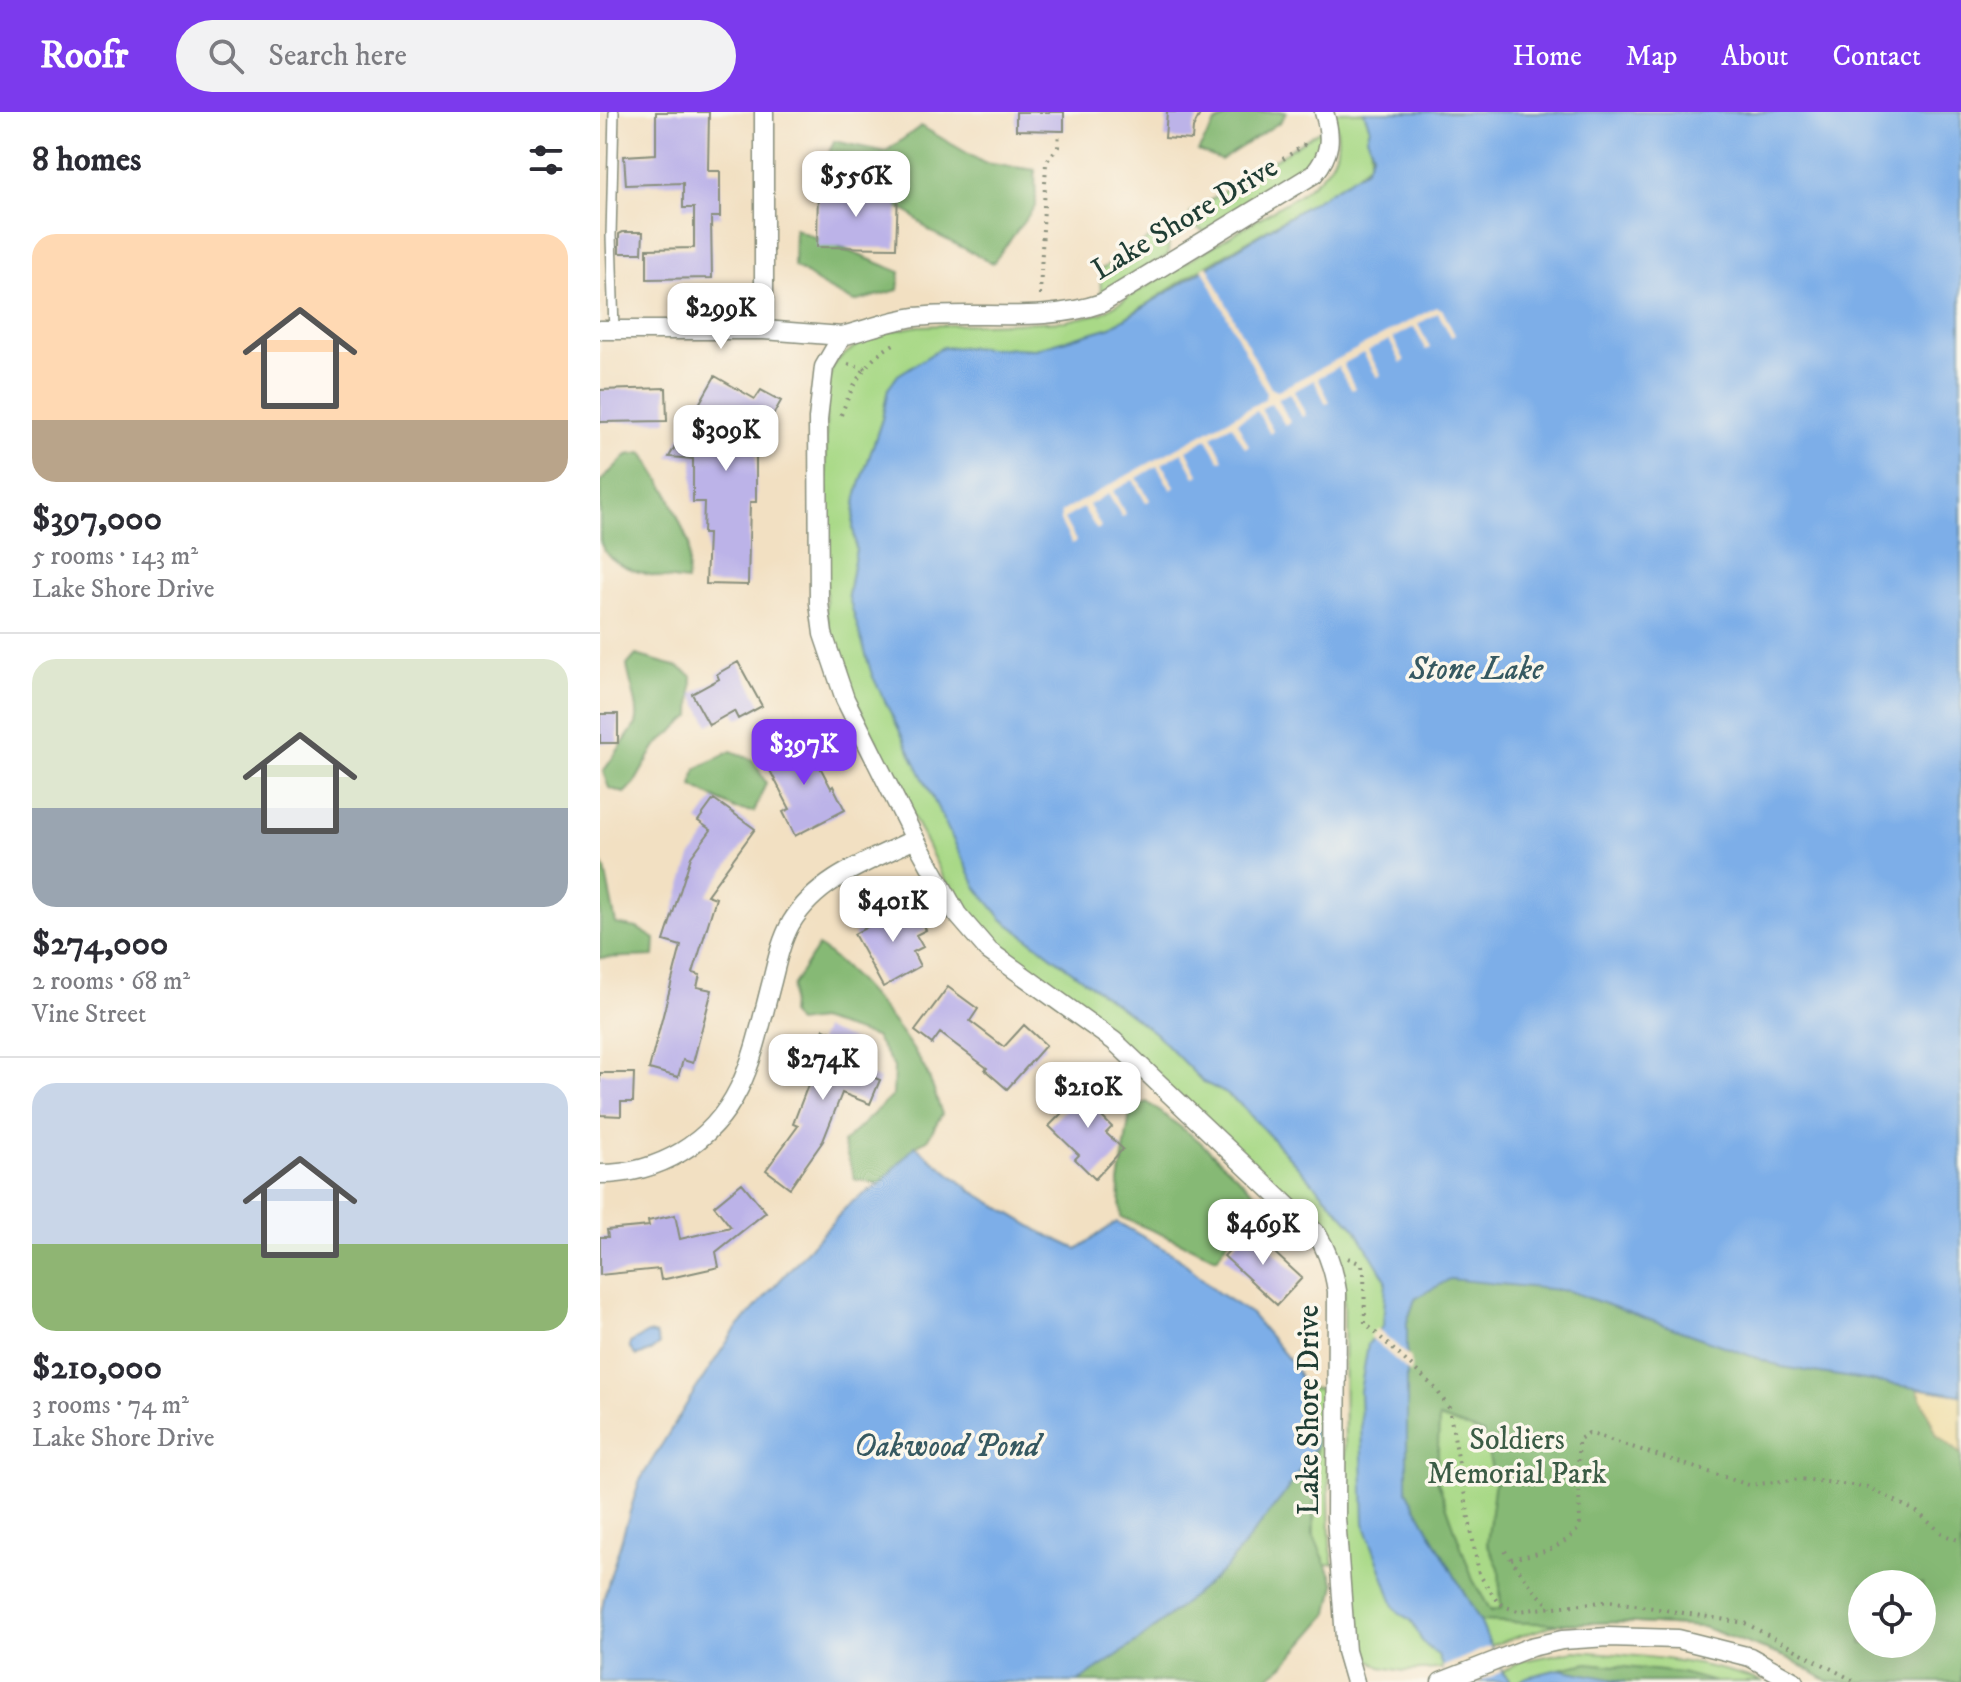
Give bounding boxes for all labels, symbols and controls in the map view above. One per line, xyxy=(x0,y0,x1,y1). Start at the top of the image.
search box xyxy=(176,20,736,92)
text: Roofr xyxy=(40,32,128,80)
icon: search xyxy=(204,34,248,78)
text: Search here xyxy=(268,38,407,75)
text: Home xyxy=(1513,39,1582,74)
text: Map xyxy=(1626,39,1677,74)
text: About xyxy=(1721,39,1788,74)
text: Contact xyxy=(1832,39,1921,74)
icon: filters xyxy=(524,138,568,182)
text: 8 homes xyxy=(32,139,141,181)
street label: Lake Shore Drive xyxy=(1085,149,1285,289)
pin: $556K xyxy=(800,151,912,219)
text: $556K xyxy=(820,160,892,193)
pin: $299K xyxy=(665,283,777,351)
icon: home xyxy=(228,286,372,430)
text: $299K xyxy=(685,292,757,325)
pin: $309K xyxy=(670,405,782,473)
text: $309K xyxy=(691,414,761,447)
text: $397,000 xyxy=(32,498,162,540)
text: 5 rooms · 143 m² xyxy=(32,540,198,573)
text: Lake Shore Drive xyxy=(32,573,214,606)
water label: Stone Lake xyxy=(1408,650,1544,690)
icon: home xyxy=(228,711,372,855)
pin: $397K xyxy=(748,719,860,787)
text: $397K xyxy=(770,728,838,761)
pin: $401K xyxy=(837,876,949,944)
text: $401K xyxy=(858,885,928,918)
text: $274,000 xyxy=(32,923,168,965)
text: 2 rooms · 68 m² xyxy=(32,965,190,998)
text: Vine Street xyxy=(32,998,146,1031)
pin: $274K xyxy=(767,1034,879,1102)
text: $274K xyxy=(787,1043,859,1076)
pin: $210K xyxy=(1032,1062,1144,1130)
text: $210K xyxy=(1054,1071,1122,1104)
icon: home xyxy=(228,1135,372,1279)
pin: $469K xyxy=(1207,1199,1319,1267)
text: $469K xyxy=(1226,1208,1300,1241)
street label: Lake Shore Drive xyxy=(1291,1305,1328,1515)
text: $210,000 xyxy=(32,1347,162,1389)
text: 3 rooms · 74 m² xyxy=(32,1389,189,1422)
text: Lake Shore Drive xyxy=(32,1422,214,1455)
park label: Soldiers Memorial Park xyxy=(1427,1422,1607,1493)
water label: Oakwood Pond xyxy=(854,1427,1045,1467)
map controls xyxy=(1848,1570,1936,1658)
button: locate xyxy=(1848,1570,1936,1658)

